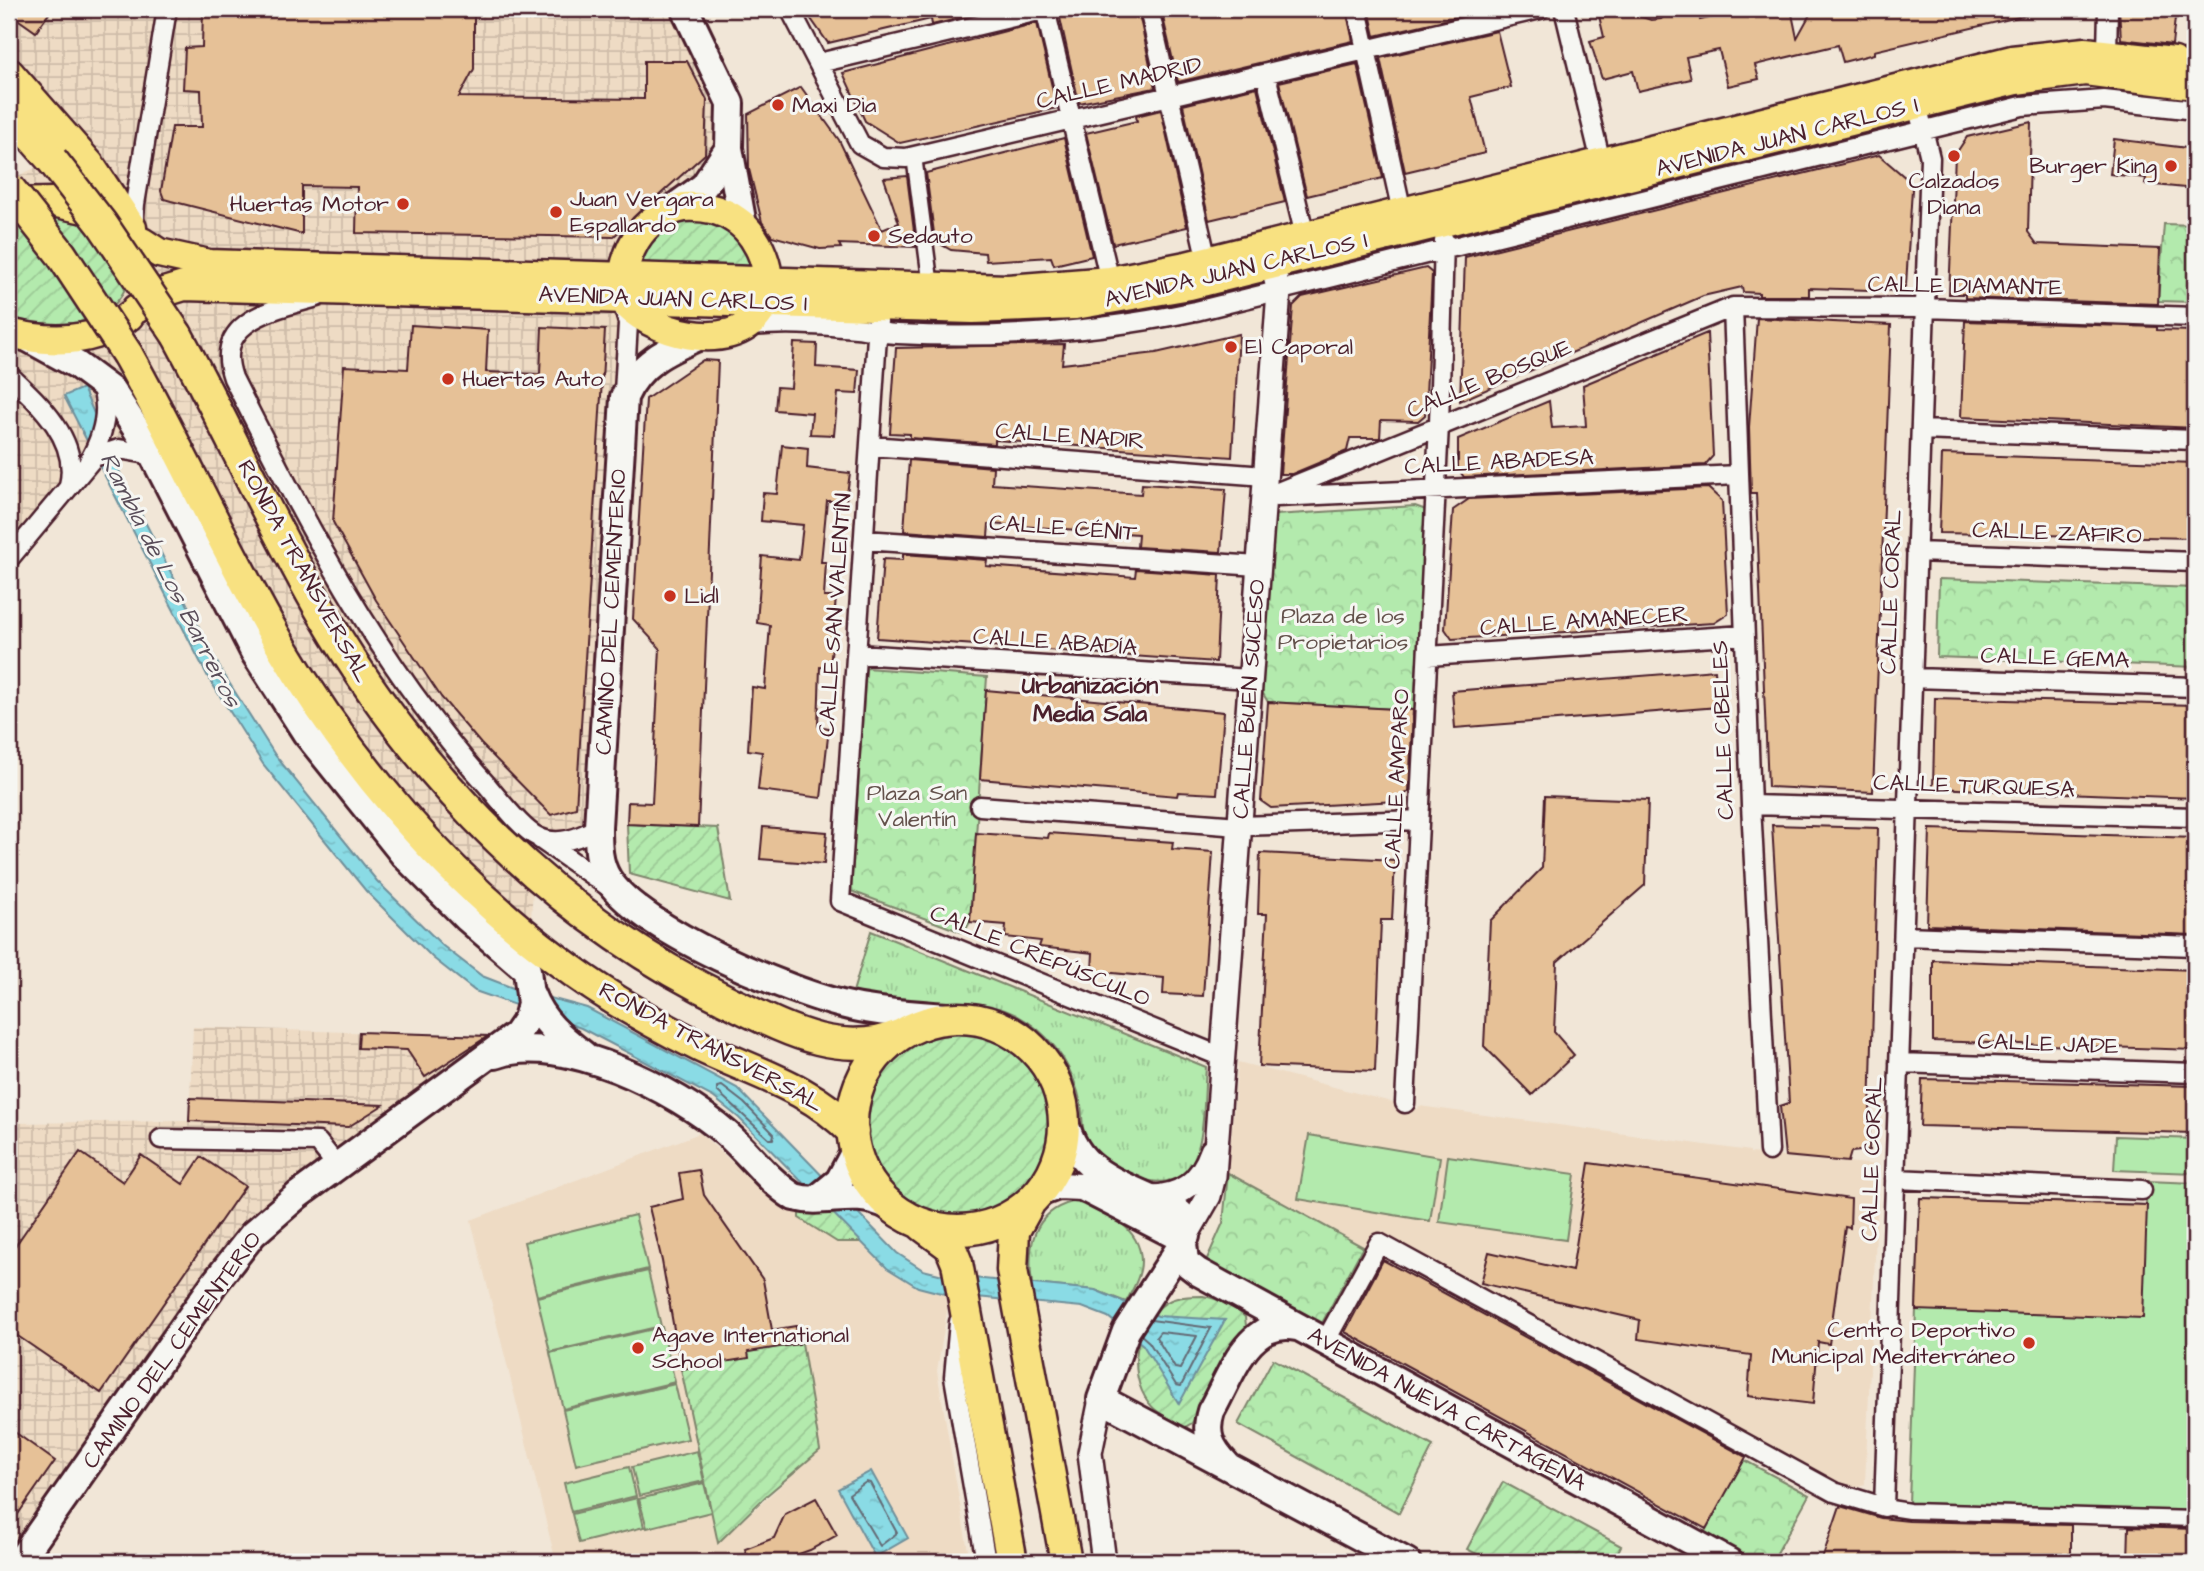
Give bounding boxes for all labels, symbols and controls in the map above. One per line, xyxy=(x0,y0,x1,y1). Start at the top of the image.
street label: CALLE MADRID xyxy=(1033,48,1205,118)
place label: Maxi Dia xyxy=(792,89,877,121)
street label: AVENIDA JUAN CARLOS I xyxy=(1653,89,1921,185)
marker: Maxi Dia xyxy=(770,97,786,113)
marker: Calzados Diana xyxy=(1946,148,1962,164)
place label: Burger King xyxy=(2029,150,2157,183)
marker: Burger King xyxy=(2163,158,2179,174)
place label: Calzados Diana xyxy=(1909,165,1999,223)
place label: Juan Vergara Espallardo xyxy=(570,183,714,241)
place label: Huertas Motor xyxy=(230,188,389,220)
marker: Huertas Motor xyxy=(395,196,411,212)
marker: Juan Vergara Espallardo xyxy=(548,204,564,220)
place label: Sedauto xyxy=(888,220,973,252)
street label: AVENIDA JUAN CARLOS I xyxy=(1101,224,1371,316)
marker: Sedauto xyxy=(866,228,882,244)
street label: CALLE DIAMANTE xyxy=(1867,268,2063,304)
street label: AVENIDA JUAN CARLOS I xyxy=(538,278,808,320)
place label: El Caporal xyxy=(1245,331,1353,363)
street label: CALLE BOSQUE xyxy=(1402,331,1577,427)
marker: El Caporal xyxy=(1223,339,1239,355)
place label: Huertas Auto xyxy=(462,363,603,395)
marker: Huertas Auto xyxy=(440,371,456,387)
street label: CALLE NADIR xyxy=(994,415,1146,457)
street label: CALLE ABADESA xyxy=(1404,441,1595,483)
water label: Rambla de Los Barreros xyxy=(91,447,250,715)
street label: RONDA TRANSVERSAL xyxy=(229,454,379,688)
street label: CAMINO DEL CEMENTERIO xyxy=(588,468,634,756)
street label: CALLE SAN VALENTÍN xyxy=(811,492,859,738)
street label: CALLE CÉNIT xyxy=(988,507,1139,549)
street label: CALLE CORAL xyxy=(1872,509,1910,675)
street label: CALLE ZAFIRO xyxy=(1972,514,2142,552)
street label: CALLE BUEN SUCESO xyxy=(1225,578,1273,820)
place label: Lidl xyxy=(684,580,719,612)
marker: Lidl xyxy=(662,588,678,604)
street label: CALLE AMANECER xyxy=(1479,598,1689,644)
park label: Plaza de los Propietarios xyxy=(1278,600,1408,658)
street label: CALLE ABADÍA xyxy=(972,620,1138,664)
street label: CALLE CIBELES xyxy=(1704,639,1742,820)
street label: CALLE GEMA xyxy=(1980,639,2130,677)
district label: Urbanización Media Sala xyxy=(1022,669,1158,731)
street label: CALLE AMPARO xyxy=(1376,688,1418,870)
street label: CALLE TURQUESA xyxy=(1873,766,2076,806)
park label: Plaza San Valentín xyxy=(867,777,967,835)
street label: CALLE CREPÚSCULO xyxy=(925,897,1155,1015)
street label: RONDA TRANSVERSAL xyxy=(593,974,829,1120)
street label: CALLE JADE xyxy=(1977,1026,2119,1062)
street label: CALLE CORAL xyxy=(1853,1076,1891,1242)
street label: CAMINO DEL CEMENTERIO xyxy=(75,1225,269,1475)
place label: Centro Deportivo Municipal Mediterráneo xyxy=(1772,1314,2015,1372)
place label: Agave International School xyxy=(652,1319,849,1377)
street label: AVENIDA NUEVA CARTAGENA xyxy=(1302,1319,1592,1499)
marker: Centro Deportivo Municipal Mediterráneo xyxy=(2021,1335,2037,1351)
marker: Agave International School xyxy=(630,1340,646,1356)

